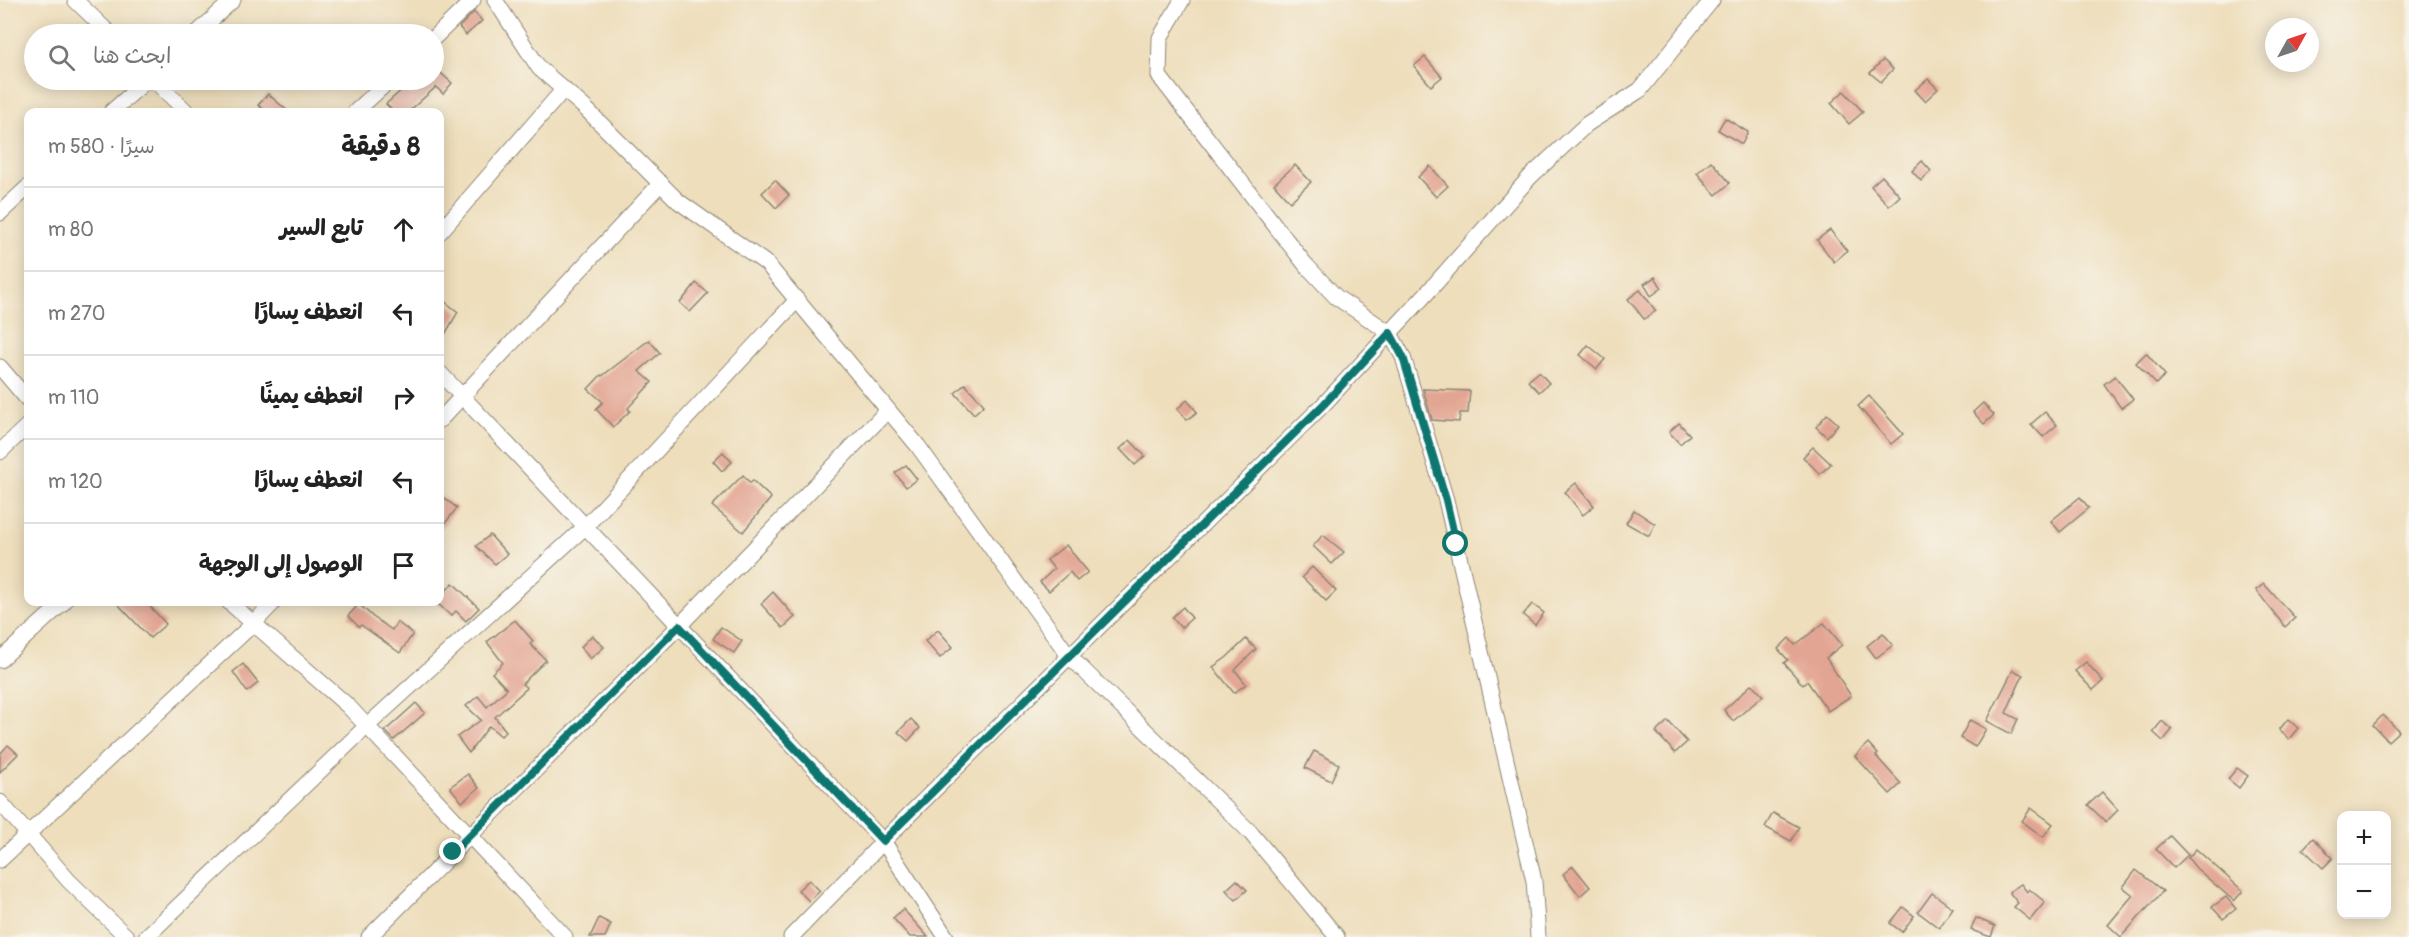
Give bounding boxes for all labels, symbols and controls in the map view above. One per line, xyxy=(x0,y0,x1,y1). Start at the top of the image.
north arrow xyxy=(2265,18,2319,72)
search box xyxy=(24,24,444,90)
icon: search xyxy=(45,41,78,74)
text: ابحث هنا xyxy=(93,42,171,70)
text: 8 دقيقة xyxy=(341,131,420,163)
text: سيرًا · 580 m xyxy=(48,134,155,159)
icon: ahead xyxy=(387,213,420,246)
text: تابع السير xyxy=(280,214,363,242)
text: 80 m xyxy=(48,217,94,242)
icon: left xyxy=(387,297,420,330)
text: انعطف يسارًا xyxy=(254,298,363,326)
text: 270 m xyxy=(48,301,106,326)
icon: right xyxy=(387,381,420,414)
text: انعطف يمينًا xyxy=(260,382,363,410)
text: 110 m xyxy=(48,385,99,410)
icon: left xyxy=(387,465,420,498)
text: انعطف يسارًا xyxy=(254,466,363,494)
text: 120 m xyxy=(48,469,103,494)
route start xyxy=(1442,530,1468,556)
icon: arrive xyxy=(387,549,420,582)
text: الوصول إلى الوجهة xyxy=(199,550,363,578)
map controls xyxy=(2337,811,2391,919)
button: + xyxy=(2337,811,2391,865)
route end xyxy=(439,838,465,864)
button: − xyxy=(2337,865,2391,919)

